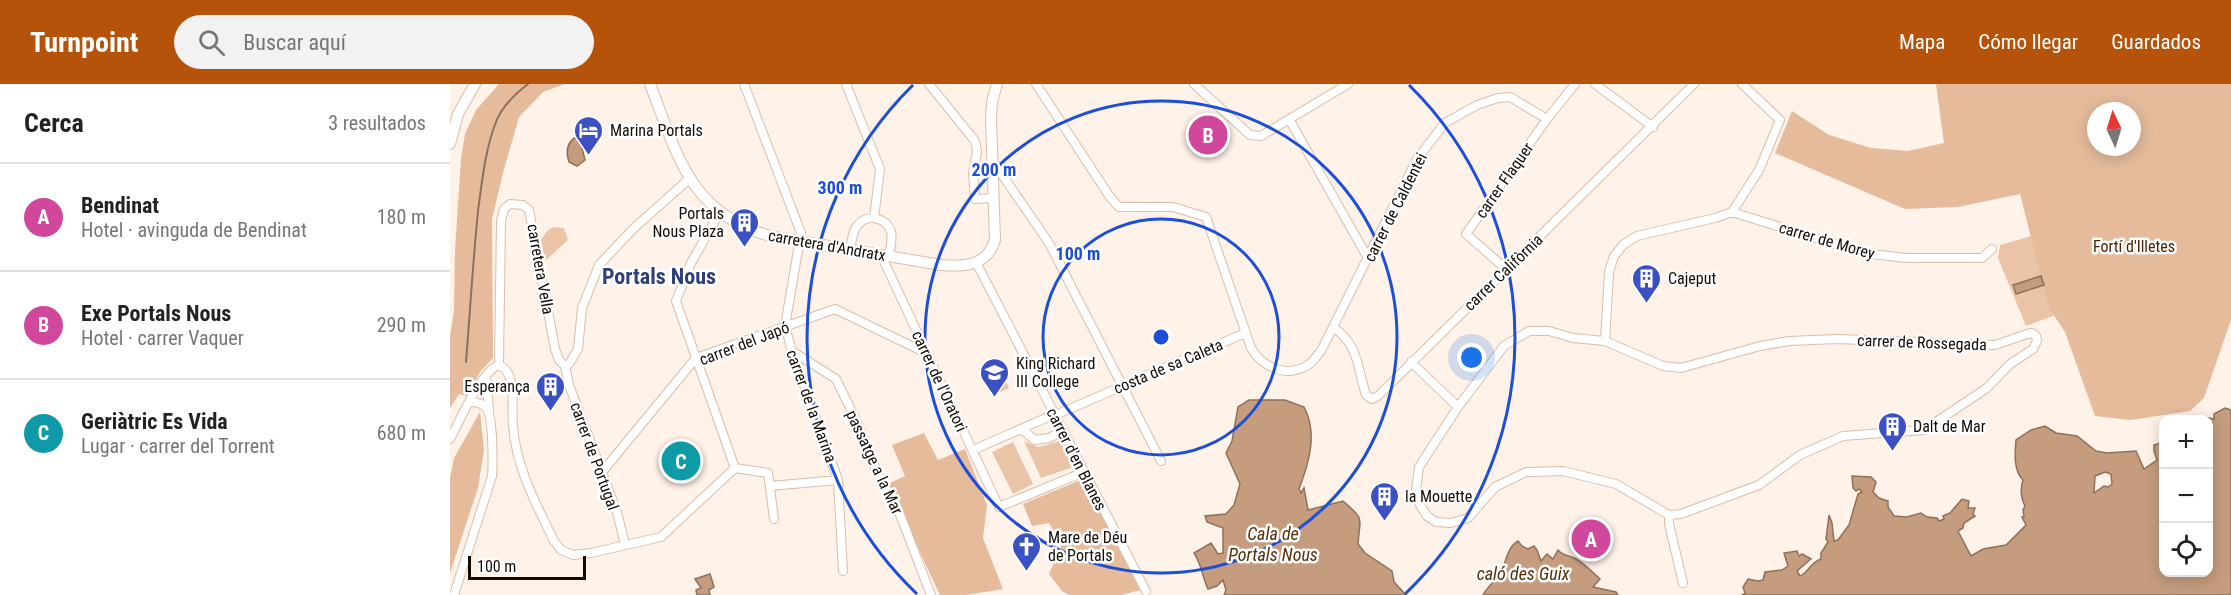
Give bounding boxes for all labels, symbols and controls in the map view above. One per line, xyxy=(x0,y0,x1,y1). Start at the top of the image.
search box xyxy=(174,15,594,69)
text: Turnpoint xyxy=(30,26,138,59)
icon: search xyxy=(195,26,228,59)
text: Buscar aquí xyxy=(243,30,346,55)
text: Mapa xyxy=(1899,30,1945,54)
text: Cómo llegar xyxy=(1978,30,2078,54)
text: Guardados xyxy=(2111,30,2201,54)
north arrow xyxy=(2087,102,2141,156)
text: Cerca xyxy=(24,108,84,138)
text: 3 resultados xyxy=(328,111,426,135)
pin: B xyxy=(1188,112,1227,158)
hotel icon: Marina Portals xyxy=(573,114,605,156)
place label: Marina Portals xyxy=(610,121,703,140)
street label: carrer Flaquer xyxy=(1471,139,1537,222)
street label: carrer de Caldentei xyxy=(1360,150,1431,265)
text: 200 m xyxy=(972,159,1016,180)
text: 300 m xyxy=(818,177,862,198)
text: Bendinat xyxy=(81,193,159,218)
place label: Portals Nous Plaza xyxy=(652,204,724,241)
text: A xyxy=(38,205,49,229)
text: 180 m xyxy=(377,205,426,229)
building icon: Portals Nous Plaza xyxy=(729,206,761,248)
text: Hotel · avinguda de Bendinat xyxy=(81,218,307,242)
street label: carrer de Morey xyxy=(1777,218,1877,263)
street label: carretera Vella xyxy=(523,222,558,316)
street label: carretera d'Andratx xyxy=(767,226,887,265)
street label: carrer Califòrnia xyxy=(1460,230,1547,315)
park label: Fortí d'Illetes xyxy=(2093,237,2175,256)
text: 100 m xyxy=(1056,243,1100,264)
building icon: Cajeput xyxy=(1631,262,1663,304)
district label: Portals Nous xyxy=(602,264,716,289)
place label: Cajeput xyxy=(1668,269,1716,288)
text: Exe Portals Nous xyxy=(81,301,231,326)
text: B xyxy=(38,313,49,337)
text: 290 m xyxy=(377,313,426,337)
street label: carrer del Japó xyxy=(697,318,792,369)
text: Hotel · carrer Vaquer xyxy=(81,326,244,350)
centre of rings xyxy=(1151,327,1171,347)
street label: carrer de l'Oratori xyxy=(908,328,971,435)
street label: carrer de Rossegada xyxy=(1857,331,1987,354)
street label: costa de sa Caleta xyxy=(1111,335,1226,398)
your location xyxy=(1457,343,1486,372)
street label: carrer de la Marina xyxy=(782,347,841,465)
place label: King Richard III College xyxy=(1016,354,1095,391)
school or university icon: King Richard III College xyxy=(979,356,1011,398)
building icon: Esperança xyxy=(535,370,567,412)
place label: Esperança xyxy=(464,377,530,396)
street label: carrer de Portugal xyxy=(566,400,623,513)
street label: carrer d'en Blanes xyxy=(1043,405,1111,514)
street label: passatge a la Mar xyxy=(842,407,907,517)
text: Geriàtric Es Vida xyxy=(81,409,228,434)
building icon: Dalt de Mar xyxy=(1876,410,1908,452)
map controls xyxy=(2159,415,2213,577)
button: + xyxy=(2159,415,2213,469)
place label: Dalt de Mar xyxy=(1913,417,1986,436)
text: C xyxy=(38,421,49,445)
text: 680 m xyxy=(377,421,426,445)
text: Lugar · carrer del Torrent xyxy=(81,434,275,458)
pin: C xyxy=(662,438,700,484)
button: − xyxy=(2159,469,2213,523)
building icon: la Mouette xyxy=(1368,480,1400,522)
place label: la Mouette xyxy=(1405,487,1472,506)
pin: A xyxy=(1572,516,1610,562)
water label: Cala de Portals Nous xyxy=(1228,523,1318,565)
button: locate xyxy=(2159,523,2213,577)
place label: Mare de Déu de Portals xyxy=(1048,528,1127,565)
church icon: Mare de Déu de Portals xyxy=(1011,530,1043,572)
scale bar xyxy=(468,553,586,580)
text: 100 m xyxy=(477,557,516,576)
water label: caló des Guix xyxy=(1477,563,1570,584)

